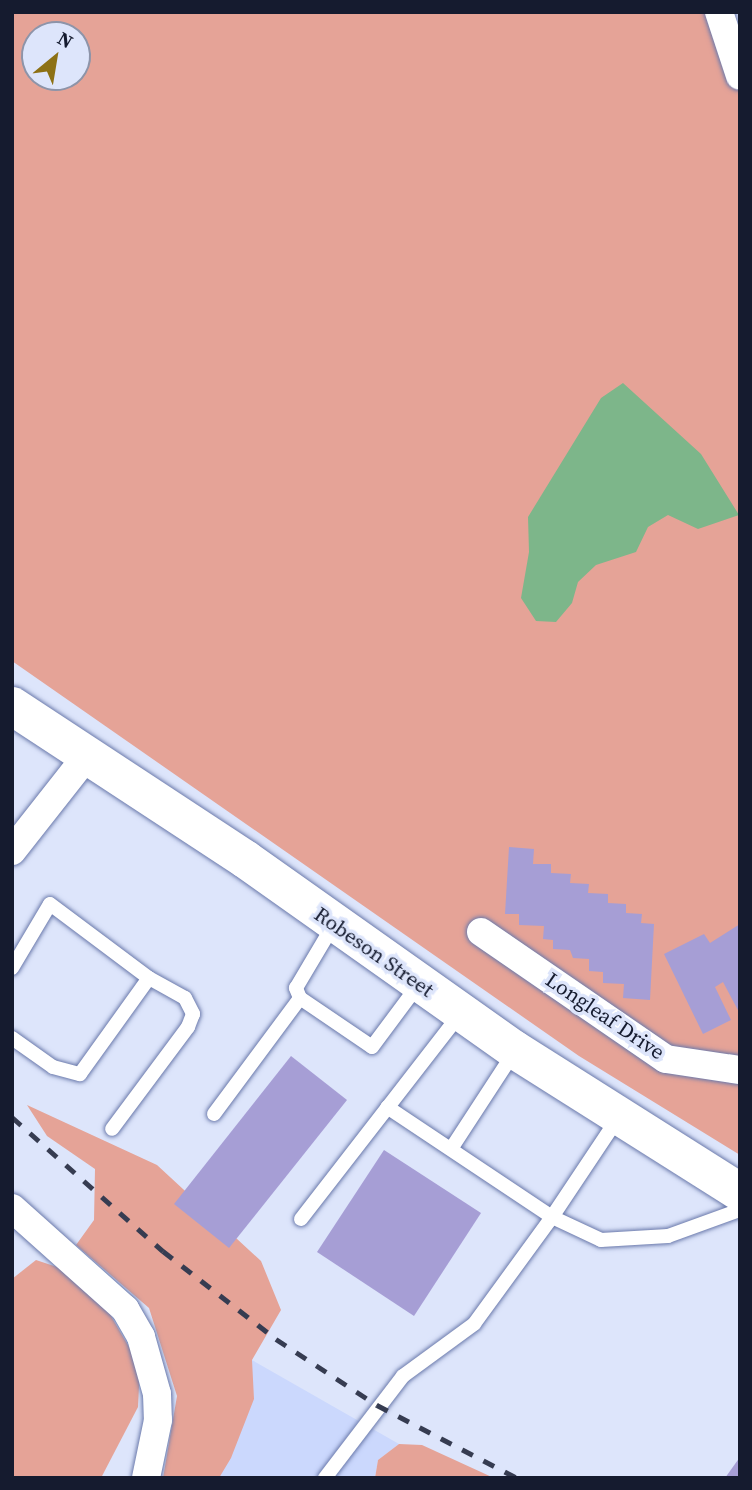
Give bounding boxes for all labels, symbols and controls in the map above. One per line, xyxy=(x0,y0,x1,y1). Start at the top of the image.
north arrow xyxy=(21,21,91,91)
text: N xyxy=(53,25,78,54)
street label: Robeson Street xyxy=(309,901,439,1003)
street label: Longleaf Drive xyxy=(541,967,669,1065)

